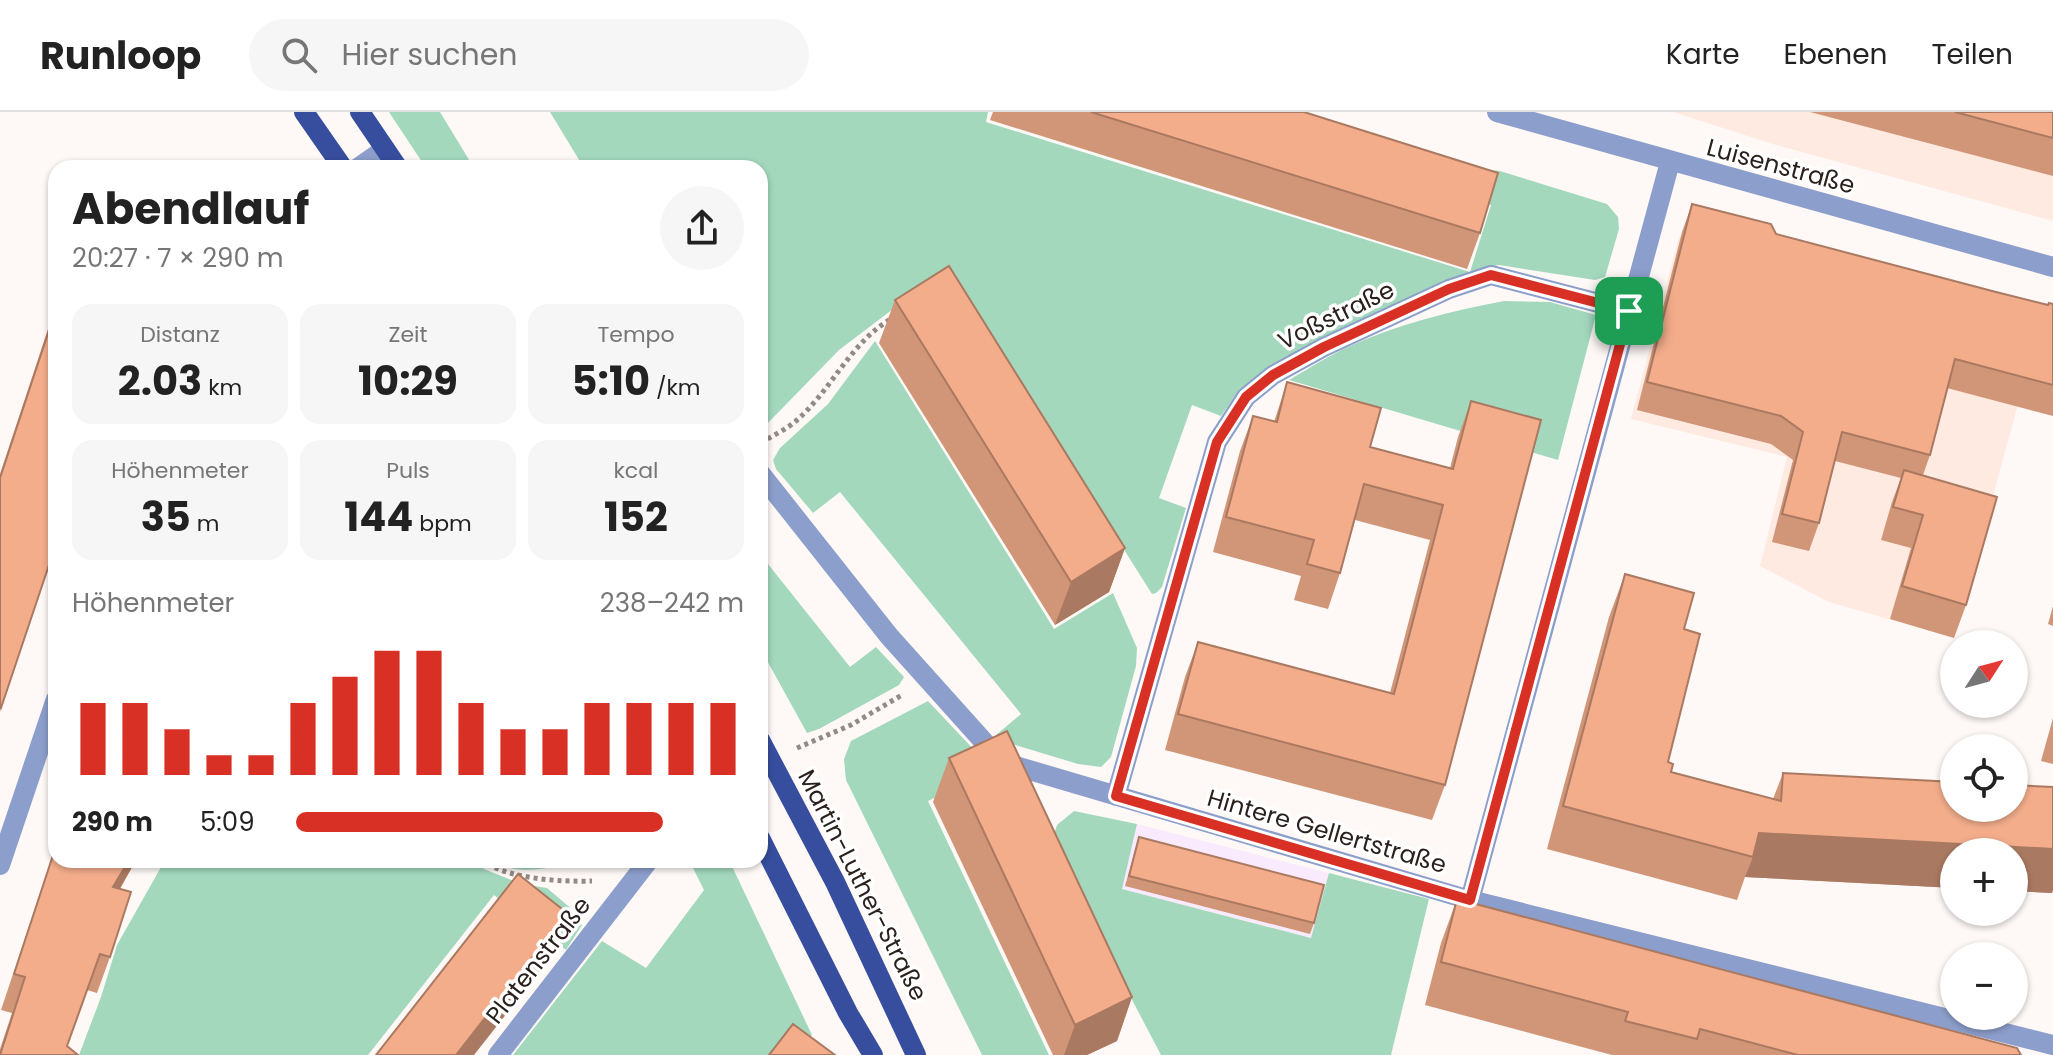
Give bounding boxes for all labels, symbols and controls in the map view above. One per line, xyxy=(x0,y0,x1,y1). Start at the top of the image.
search box xyxy=(249,19,809,91)
text: Runloop xyxy=(40,29,201,82)
icon: search xyxy=(277,33,321,77)
text: Hier suchen xyxy=(341,33,517,76)
text: Karte xyxy=(1666,35,1740,74)
text: Ebenen xyxy=(1784,35,1887,74)
text: Teilen xyxy=(1931,35,2013,74)
street label: Luisenstraße xyxy=(1703,130,1859,202)
text: Abendlauf xyxy=(72,178,309,239)
button: share xyxy=(660,186,744,270)
text: 20:27 · 7 × 290 m xyxy=(72,240,284,276)
street label: Voßstraße xyxy=(1272,273,1400,357)
pin xyxy=(1595,277,1663,345)
icon: arrive xyxy=(1607,289,1651,333)
text: Distanz xyxy=(140,319,220,350)
text: Zeit xyxy=(389,319,427,350)
text: Tempo xyxy=(597,319,675,350)
text: 2.03 xyxy=(118,353,202,409)
text: 10:29 xyxy=(358,353,458,409)
text: 5:10 xyxy=(572,353,650,409)
text: km xyxy=(202,372,242,403)
text: /km xyxy=(650,372,700,403)
text: Höhenmeter xyxy=(111,455,249,486)
text: Puls xyxy=(386,455,430,486)
text: kcal xyxy=(614,455,658,486)
text: 35 xyxy=(141,489,191,545)
text: 144 xyxy=(344,489,413,545)
text: 152 xyxy=(604,489,668,545)
text: m xyxy=(191,508,219,539)
text: bpm xyxy=(413,508,472,539)
text: Höhenmeter xyxy=(72,585,234,621)
text: 238–242 m xyxy=(600,585,744,621)
north arrow xyxy=(1940,630,2028,718)
map controls xyxy=(1940,630,2028,1030)
button: locate xyxy=(1940,734,2028,822)
street label: Martin-Luther-Straße xyxy=(790,764,936,1006)
street label: Hintere Gellertstraße xyxy=(1204,781,1450,881)
text: 290 m xyxy=(72,804,153,840)
text: 5:09 xyxy=(200,804,255,840)
button: + xyxy=(1940,838,2028,926)
street label: Platenstraße xyxy=(478,890,598,1030)
button: − xyxy=(1940,942,2028,1030)

